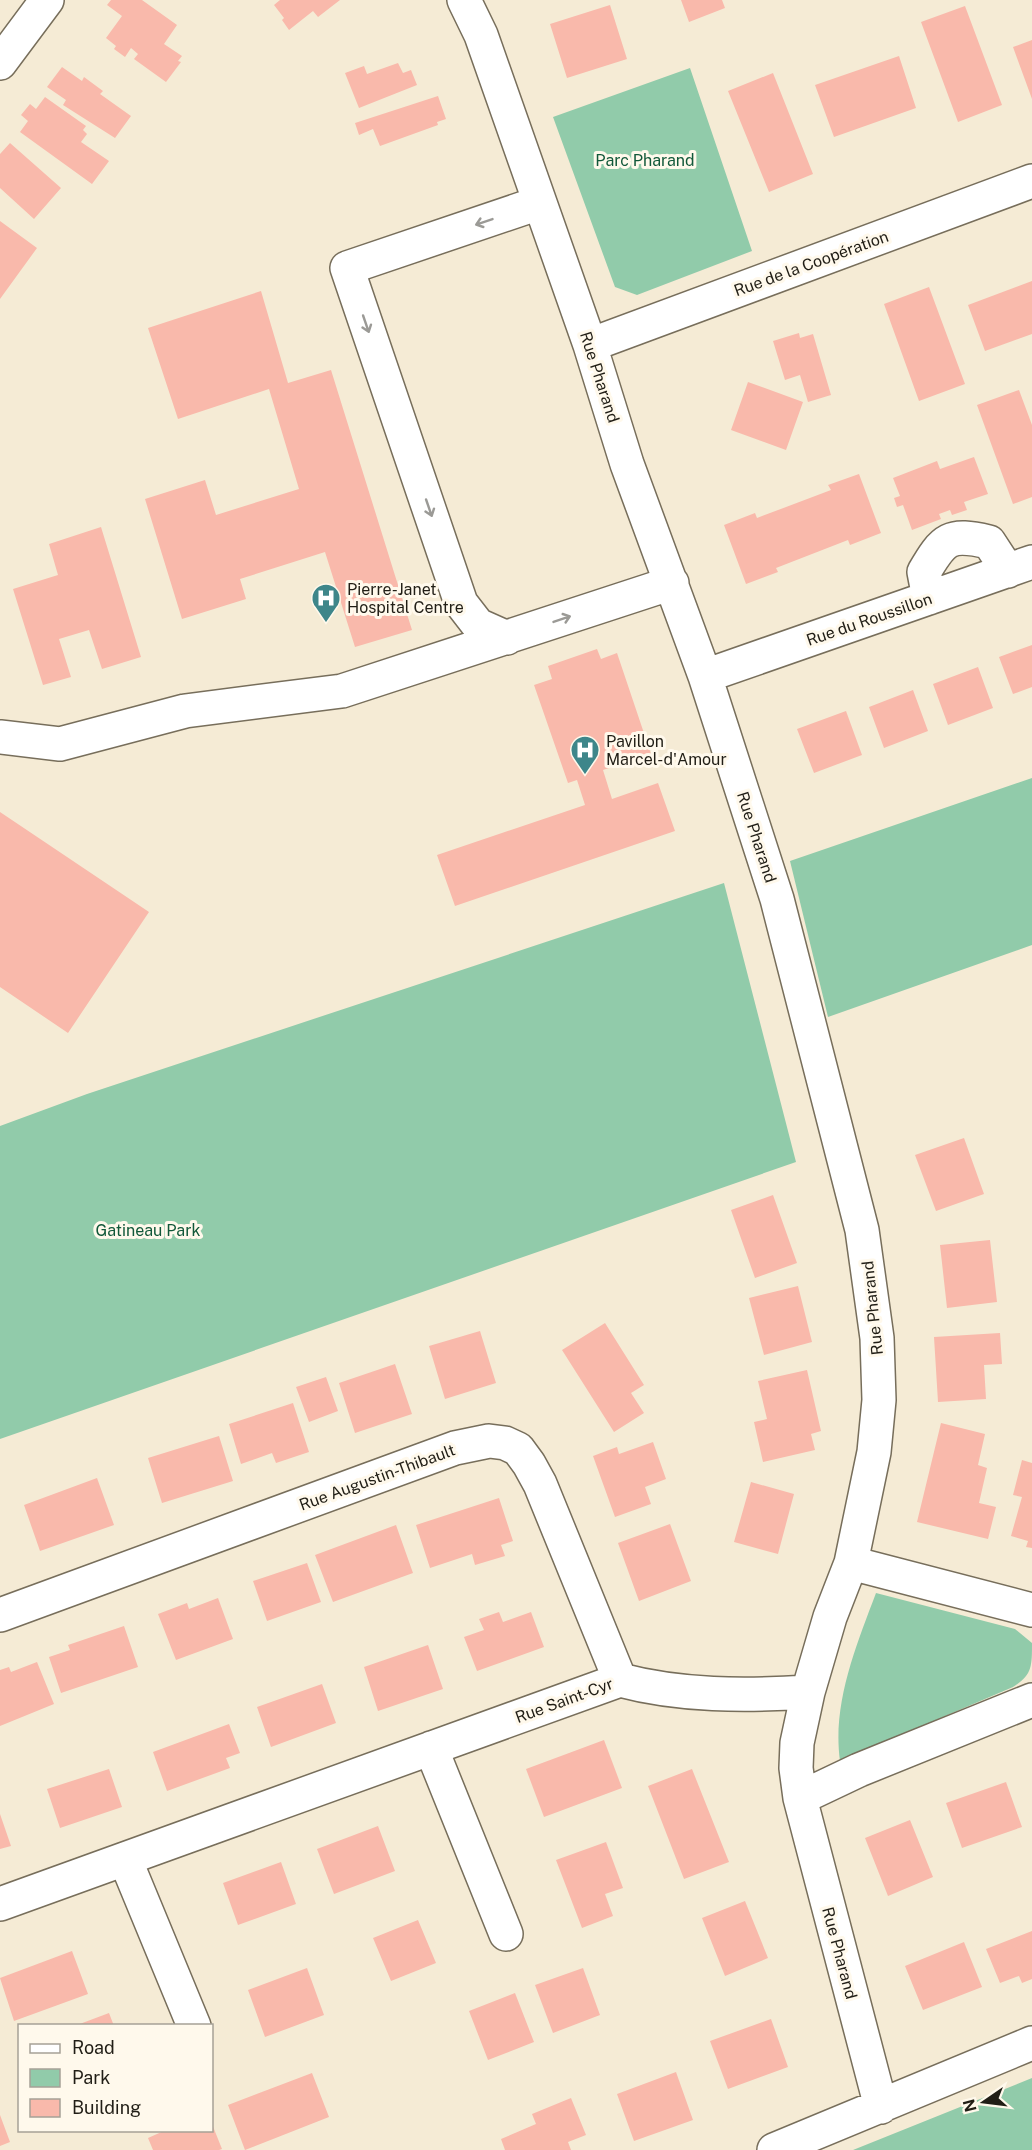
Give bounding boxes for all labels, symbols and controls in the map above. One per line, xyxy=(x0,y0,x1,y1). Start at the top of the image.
park label: Parc Pharand xyxy=(595,151,695,170)
one-way arrow xyxy=(475,217,494,228)
street label: Rue de la Coopération xyxy=(731,227,891,300)
one-way arrow xyxy=(361,314,372,333)
street label: Rue Pharand xyxy=(576,329,623,425)
one-way arrow xyxy=(424,498,435,517)
place label: Pierre-Janet Hospital Centre xyxy=(347,580,464,617)
hospital icon: Pierre-Janet Hospital Centre xyxy=(310,582,342,624)
street label: Rue du Roussillon xyxy=(804,589,935,650)
one-way arrow xyxy=(553,613,572,624)
place label: Pavillon Marcel-d'Amour xyxy=(606,732,727,769)
hospital icon: Pavillon Marcel-d'Amour xyxy=(569,734,601,776)
street label: Rue Pharand xyxy=(733,789,780,885)
park label: Gatineau Park xyxy=(96,1221,200,1240)
street label: Rue Pharand xyxy=(858,1260,887,1356)
street label: Rue Augustin-Thibault xyxy=(297,1440,458,1515)
street label: Rue Saint-Cyr xyxy=(513,1674,616,1727)
street label: Rue Pharand xyxy=(818,1905,861,2001)
legend xyxy=(18,2024,213,2132)
text: Road xyxy=(72,2037,115,2058)
text: Park xyxy=(72,2067,110,2088)
north arrow xyxy=(954,2072,1014,2132)
text: Building xyxy=(72,2097,141,2118)
text: N xyxy=(959,2097,981,2114)

